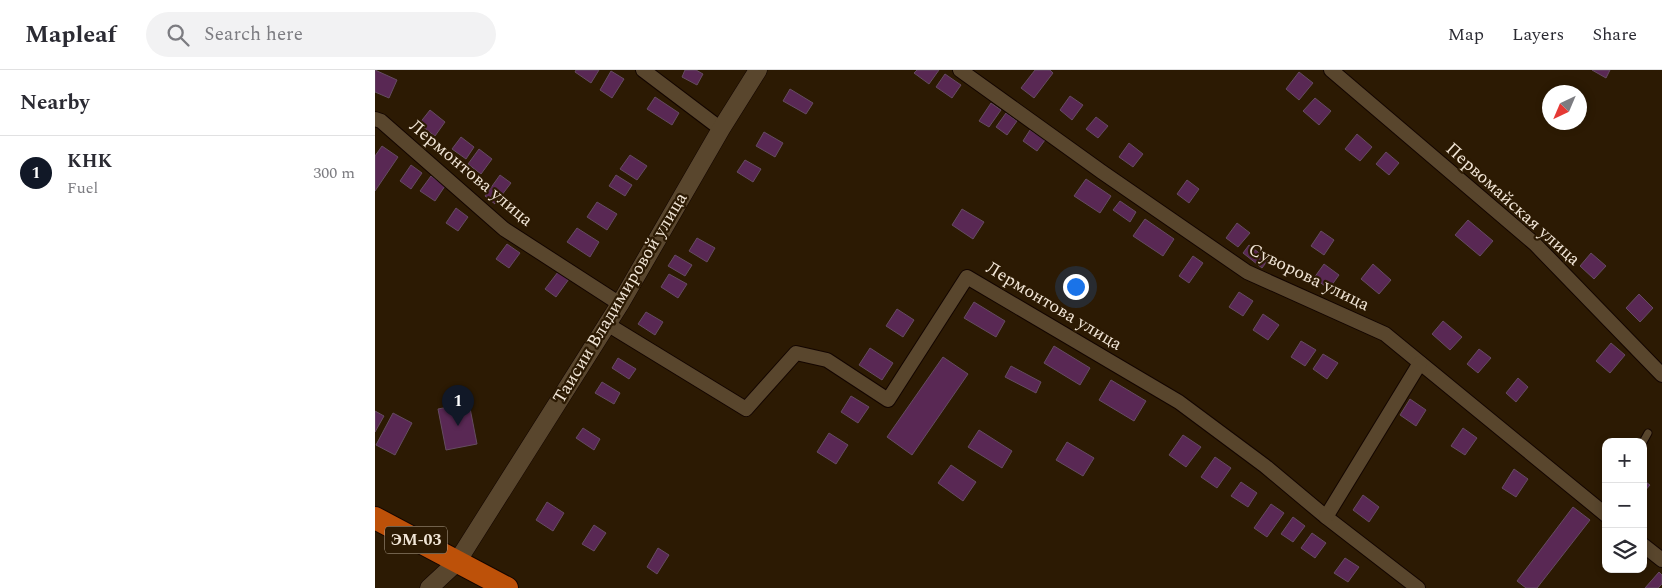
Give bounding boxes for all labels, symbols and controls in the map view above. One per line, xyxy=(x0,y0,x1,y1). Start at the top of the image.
search box xyxy=(146,12,496,57)
text: Mapleaf xyxy=(25,17,116,53)
text: Search here xyxy=(204,20,303,49)
icon: search xyxy=(164,21,192,49)
text: Map xyxy=(1448,21,1484,48)
text: Layers xyxy=(1512,21,1564,48)
text: Share xyxy=(1592,21,1637,48)
north arrow xyxy=(1542,85,1587,130)
text: Nearby xyxy=(20,87,90,119)
street label: Лермонтова улица xyxy=(403,113,539,233)
street label: Первомайская улица xyxy=(1439,136,1587,272)
text: КНК xyxy=(67,147,112,176)
text: 1 xyxy=(32,161,40,185)
text: 300 m xyxy=(313,161,355,185)
text: Fuel xyxy=(67,176,98,200)
street label: Таисии Владимировой улица xyxy=(546,187,694,409)
street label: Суворова улица xyxy=(1244,236,1374,318)
street label: Лермонтова улица xyxy=(981,255,1128,358)
your location xyxy=(1063,274,1089,300)
pin: 1 xyxy=(442,385,474,426)
map controls xyxy=(1602,438,1647,573)
button: + xyxy=(1602,438,1647,483)
button: − xyxy=(1602,483,1647,528)
road number: ЭМ-03 xyxy=(385,526,447,554)
button: layers xyxy=(1602,528,1647,573)

